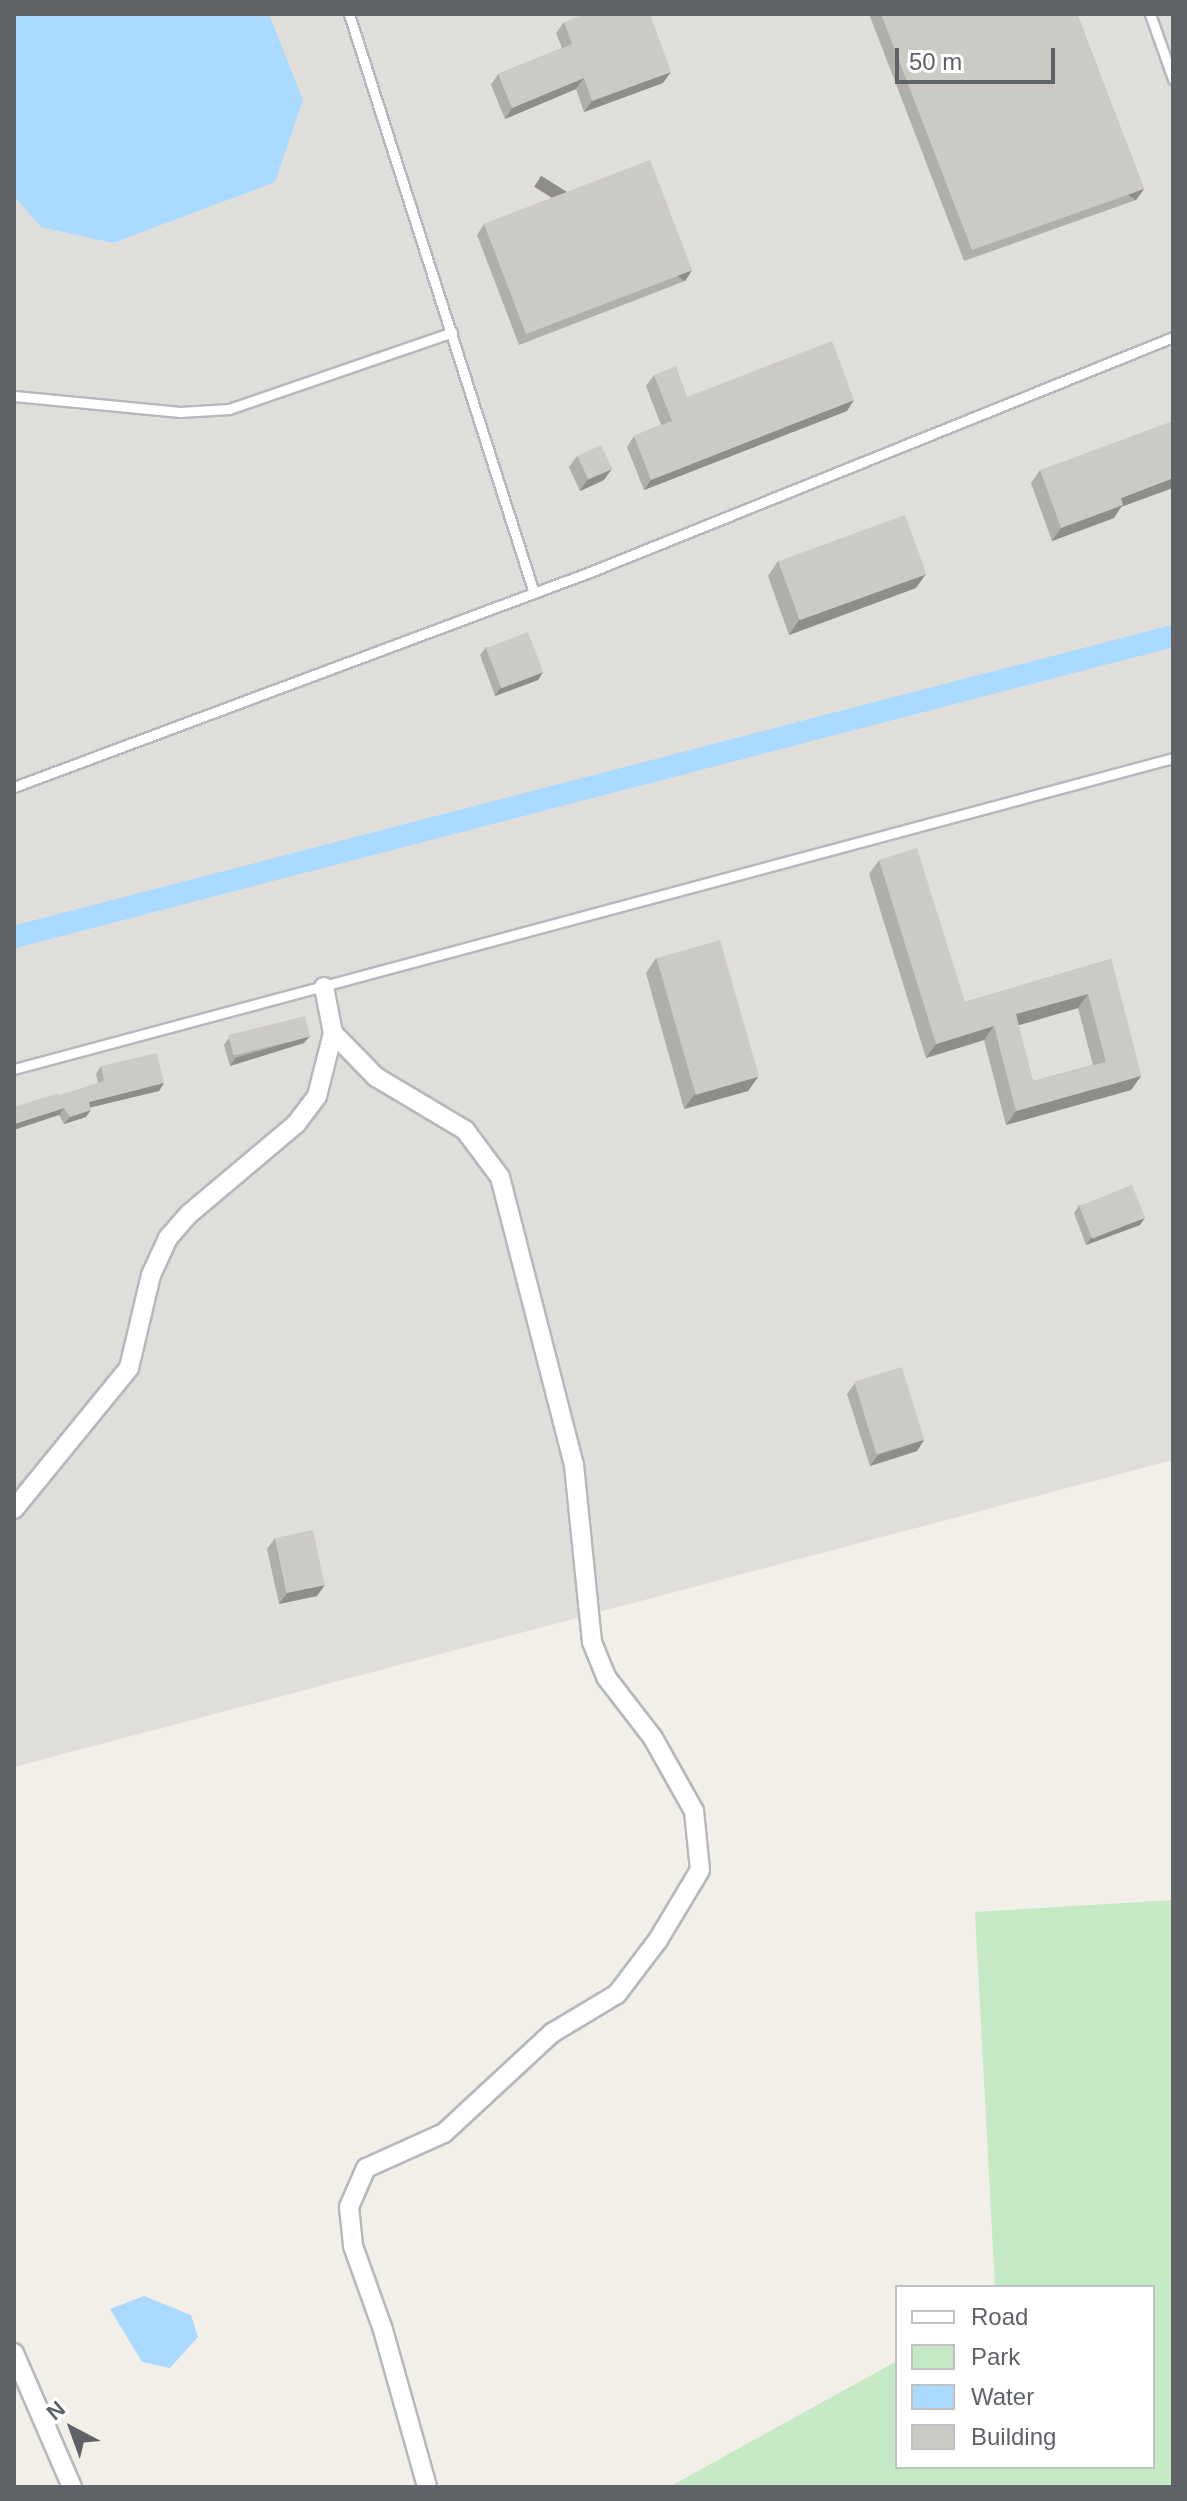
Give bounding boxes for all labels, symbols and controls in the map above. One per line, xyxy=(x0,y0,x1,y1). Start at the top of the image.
scale bar xyxy=(899,32,1059,82)
text: 50 m xyxy=(909,48,962,75)
legend xyxy=(895,2285,1155,2469)
text: Road xyxy=(971,2303,1028,2330)
text: Park xyxy=(971,2343,1020,2370)
text: Water xyxy=(971,2383,1034,2410)
north arrow xyxy=(32,2389,112,2469)
text: N xyxy=(42,2396,70,2425)
text: Building xyxy=(971,2423,1056,2450)

